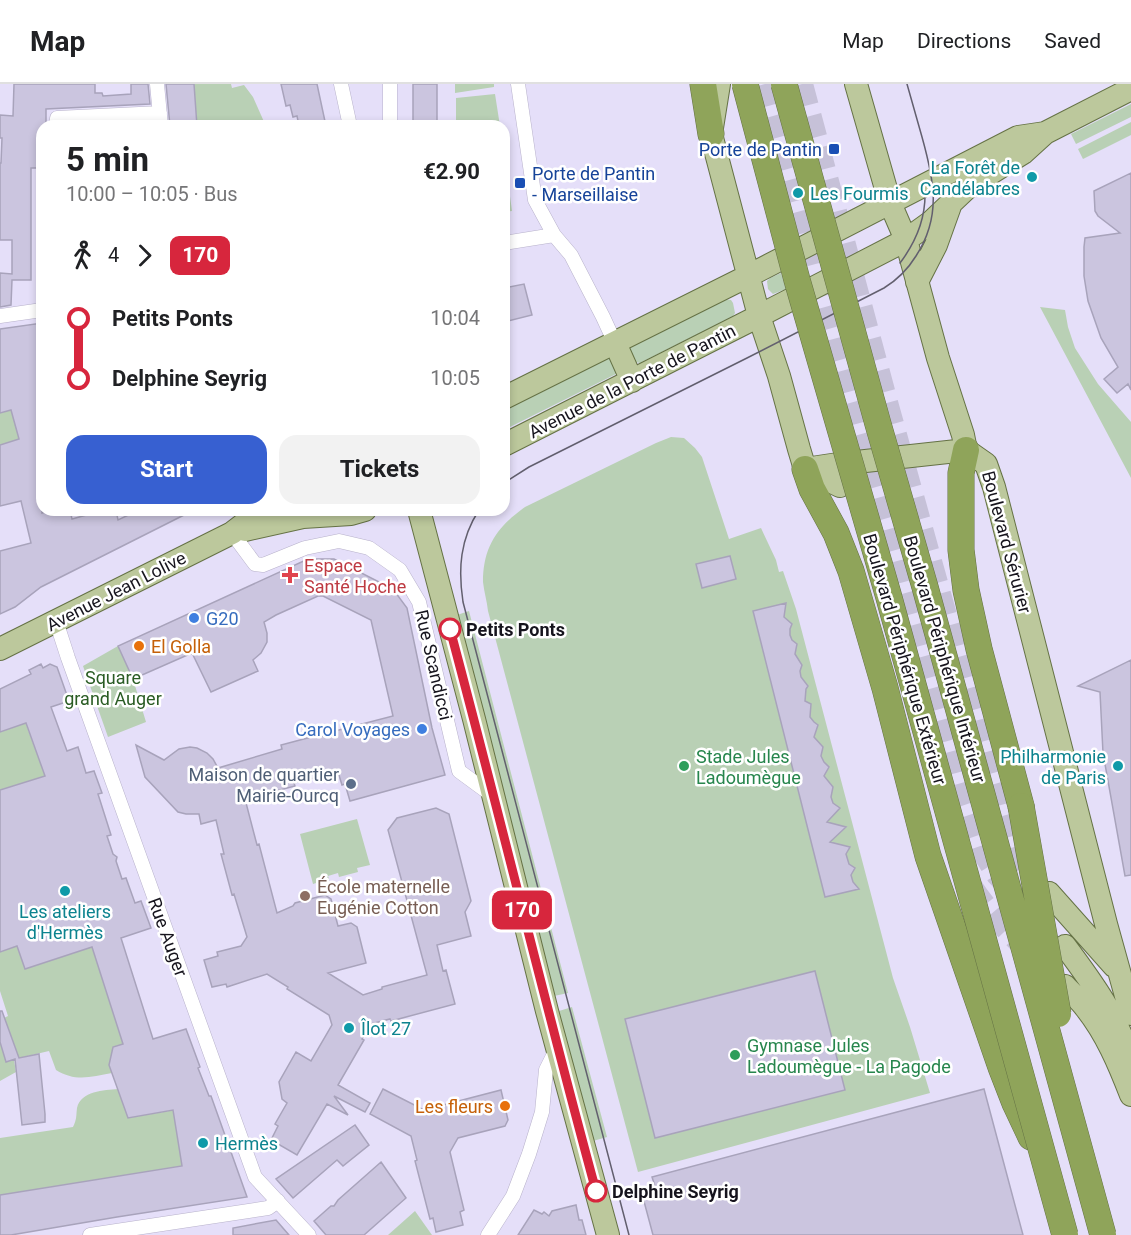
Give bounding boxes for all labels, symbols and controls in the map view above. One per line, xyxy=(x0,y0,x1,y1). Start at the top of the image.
text: Map xyxy=(30,25,85,58)
text: Map xyxy=(842,29,884,53)
text: Directions xyxy=(917,29,1011,53)
text: Saved xyxy=(1044,29,1101,53)
place label: Porte de Pantin xyxy=(699,139,822,160)
text: 5 min xyxy=(66,140,149,179)
marker: Porte de Pantin xyxy=(827,142,841,156)
place label: La Forêt de Candélabres xyxy=(920,157,1020,199)
text: €2.90 xyxy=(423,159,480,184)
place label: Porte de Pantin - Marseillaise xyxy=(532,163,655,205)
marker: La Forêt de Candélabres xyxy=(1025,170,1039,184)
marker: Porte de Pantin - Marseillaise xyxy=(513,176,527,190)
text: 10:00 – 10:05 · Bus xyxy=(66,182,238,206)
place label: Les Fourmis xyxy=(810,183,909,204)
marker: Les Fourmis xyxy=(791,186,805,200)
icon: walk xyxy=(66,239,99,272)
icon: forward xyxy=(128,239,161,272)
text: 4 xyxy=(108,243,119,267)
text: 170 xyxy=(182,243,218,267)
text: Petits Ponts xyxy=(112,306,233,331)
text: 10:04 xyxy=(430,306,480,330)
street label: Avenue de la Porte de Pantin xyxy=(525,320,739,442)
text: Delphine Seyrig xyxy=(112,366,267,391)
text: 10:05 xyxy=(430,366,480,390)
button: Start xyxy=(66,435,267,504)
button: Tickets xyxy=(279,435,480,504)
street label: Boulevard Sérurier xyxy=(978,469,1036,615)
street label: Boulevard Périphérique Extérieur xyxy=(859,531,951,787)
street label: Boulevard Périphérique Intérieur xyxy=(900,533,990,785)
street label: Avenue Jean Lolive xyxy=(43,547,189,635)
place label: Espace Santé Hoche xyxy=(304,555,406,597)
marker: Espace Santé Hoche xyxy=(281,566,299,584)
place label: G20 xyxy=(206,608,239,629)
street label: Rue Scandicci xyxy=(411,608,457,722)
marker: G20 xyxy=(187,611,201,625)
marker: Petits Ponts xyxy=(439,618,461,640)
place label: Petits Ponts xyxy=(466,619,565,640)
place label: El Golla xyxy=(151,636,211,657)
marker: El Golla xyxy=(132,639,146,653)
park label: Square grand Auger xyxy=(64,667,162,709)
place label: Carol Voyages xyxy=(295,719,410,740)
marker: Carol Voyages xyxy=(415,722,429,736)
place label: Stade Jules Ladoumègue xyxy=(696,746,801,788)
place label: Philharmonie de Paris xyxy=(1000,746,1106,788)
marker: Stade Jules Ladoumègue xyxy=(677,759,691,773)
marker: Philharmonie de Paris xyxy=(1111,759,1125,773)
place label: Maison de quartier Mairie-Ourcq xyxy=(189,764,339,806)
marker: Maison de quartier Mairie-Ourcq xyxy=(344,777,358,791)
place label: École maternelle Eugénie Cotton xyxy=(317,876,450,918)
marker: Les ateliers d'Hermès xyxy=(58,884,72,898)
marker: École maternelle Eugénie Cotton xyxy=(298,889,312,903)
line badge: 170 xyxy=(488,890,556,930)
street label: Rue Auger xyxy=(144,895,192,979)
text: 170 xyxy=(504,898,540,922)
place label: Les ateliers d'Hermès xyxy=(19,901,111,943)
place label: Îlot 27 xyxy=(360,1018,411,1039)
marker: Îlot 27 xyxy=(342,1021,356,1035)
place label: Gymnase Jules Ladoumègue - La Pagode xyxy=(747,1035,951,1077)
marker: Gymnase Jules Ladoumègue - La Pagode xyxy=(728,1048,742,1062)
place label: Les fleurs xyxy=(415,1096,493,1117)
marker: Les fleurs xyxy=(498,1099,512,1113)
place label: Hermès xyxy=(215,1133,278,1154)
marker: Hermès xyxy=(196,1136,210,1150)
marker: Delphine Seyrig xyxy=(585,1180,607,1202)
place label: Delphine Seyrig xyxy=(612,1181,739,1202)

